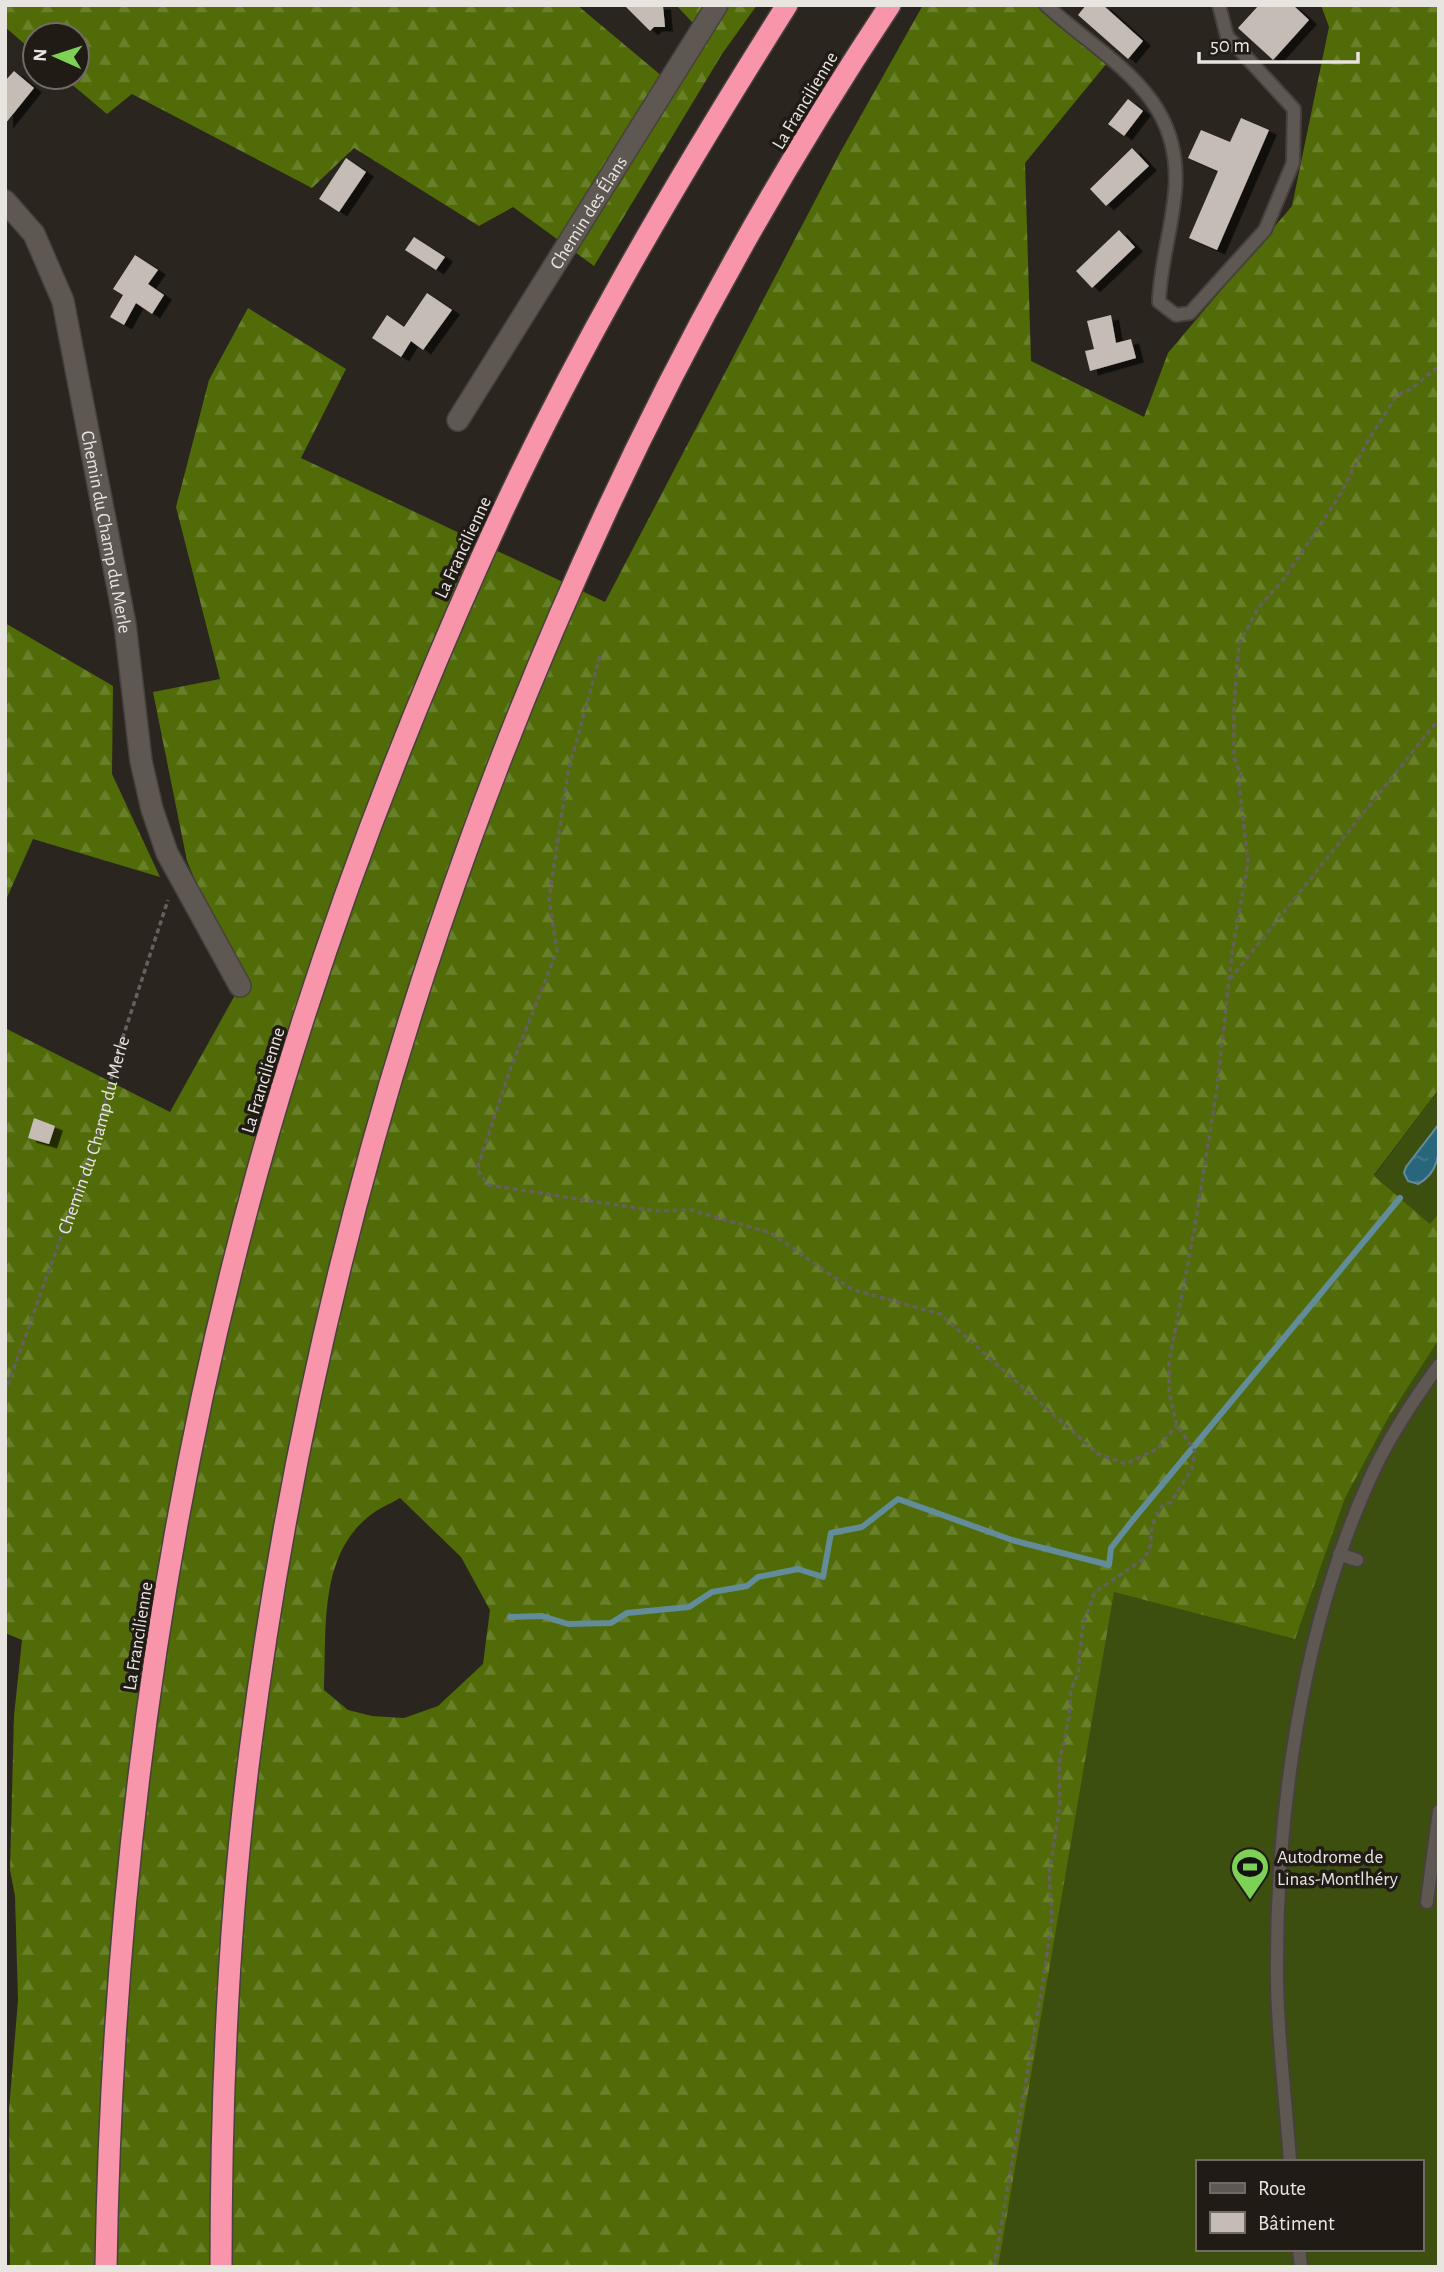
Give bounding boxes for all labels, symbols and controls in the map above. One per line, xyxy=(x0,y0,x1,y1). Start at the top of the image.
north arrow xyxy=(21,21,91,91)
scale bar xyxy=(1199,21,1358,65)
text: 50 m xyxy=(1210,35,1250,56)
text: N xyxy=(31,48,50,62)
street label: La Francilienne xyxy=(769,49,842,153)
street label: Chemin des Élans xyxy=(547,153,631,273)
street label: Chemin du Champ du Merle xyxy=(77,429,134,634)
street label: La Francilienne xyxy=(432,494,495,601)
street label: La Francilienne xyxy=(238,1025,289,1136)
street label: Chemin du Champ du Merle xyxy=(55,1034,134,1237)
street label: La Francilienne xyxy=(121,1581,156,1692)
sports icon: Autodrome de Linas-Montlhéry xyxy=(1229,1846,1271,1901)
place label: Autodrome de Linas-Montlhéry xyxy=(1277,1848,1398,1889)
legend xyxy=(1196,2160,1423,2251)
text: Route xyxy=(1258,2178,1306,2199)
text: Bâtiment xyxy=(1258,2213,1335,2234)

